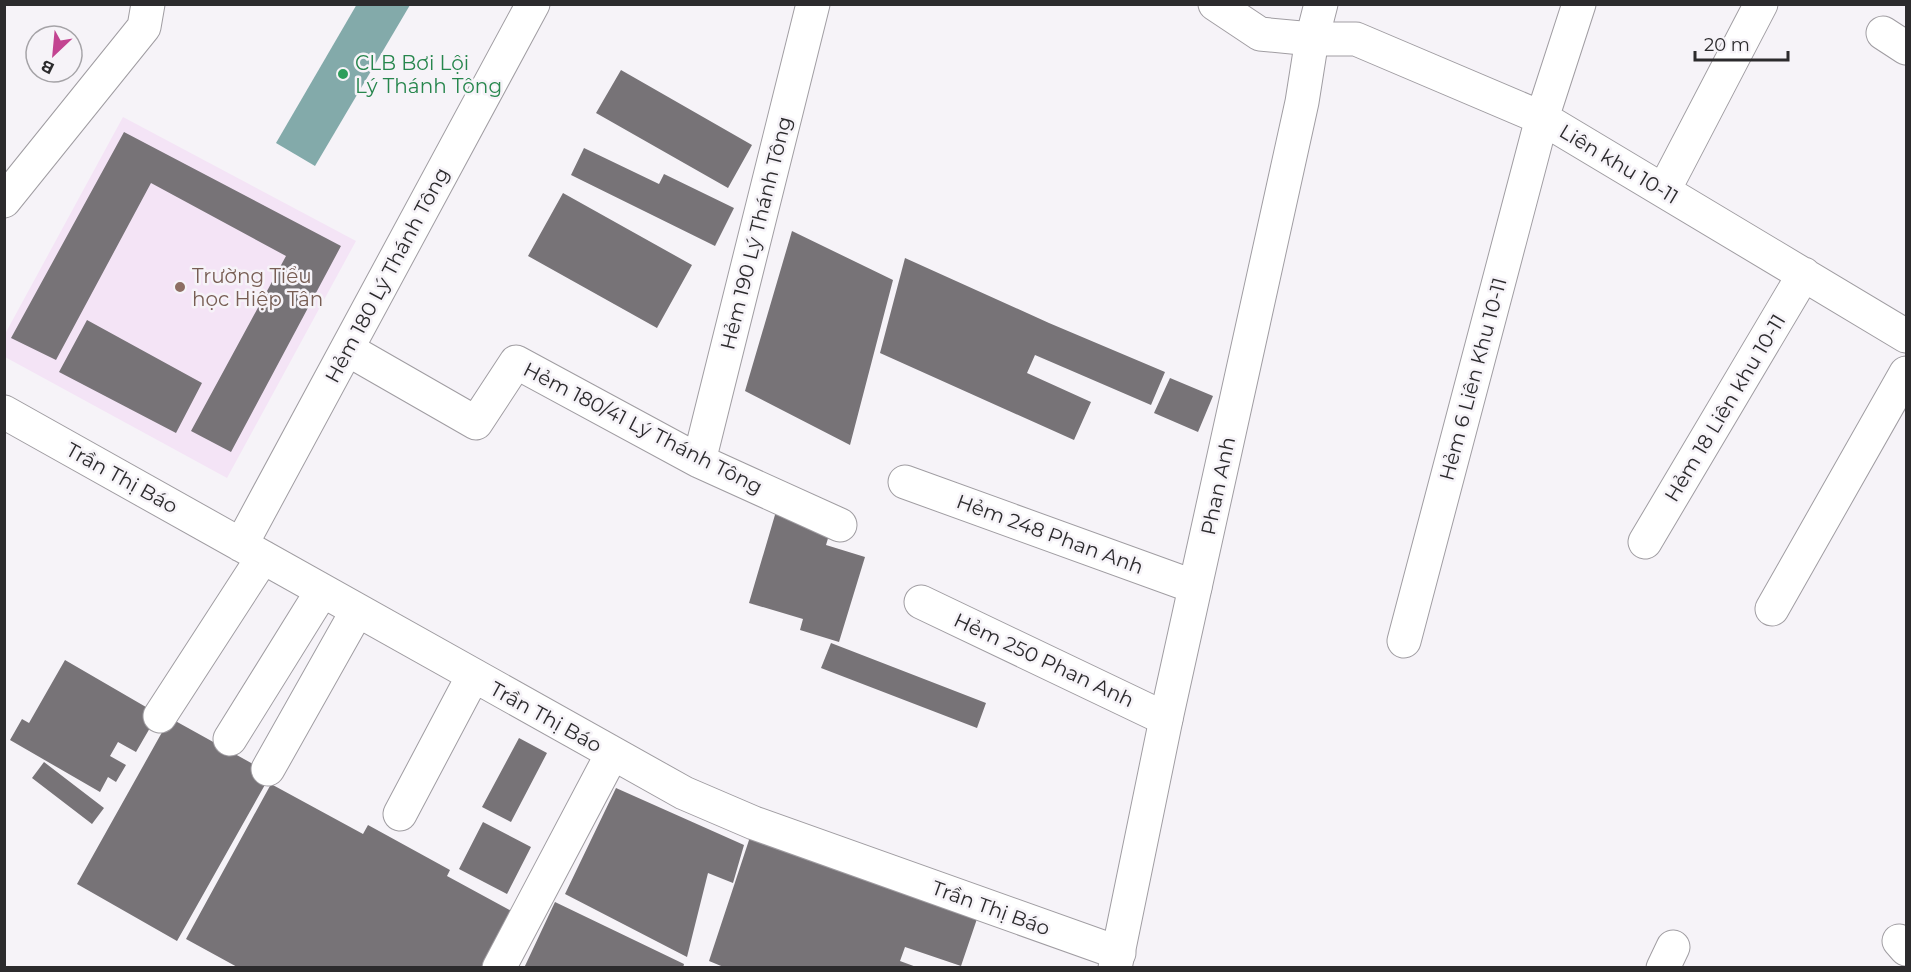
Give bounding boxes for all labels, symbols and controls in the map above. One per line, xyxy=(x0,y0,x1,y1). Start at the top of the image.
north arrow xyxy=(24,24,84,84)
scale bar xyxy=(1695,24,1788,62)
text: 20 m xyxy=(1704,34,1750,56)
place label: CLB Bơi Lội Lý Thánh Tông xyxy=(355,51,502,98)
text: B xyxy=(38,56,57,78)
marker: CLB Bơi Lội Lý Thánh Tông xyxy=(336,67,350,81)
street label: Hẻm 190 Lý Thánh Tông xyxy=(715,114,797,352)
street label: Liên khu 10-11 xyxy=(1555,119,1683,209)
street label: Hẻm 180 Lý Thánh Tông xyxy=(320,163,454,387)
place label: Trường Tiểu học Hiệp Tân xyxy=(192,264,323,311)
street label: Hẻm 6 Liên Khu 10-11 xyxy=(1434,275,1512,483)
marker: Trường Tiểu học Hiệp Tân xyxy=(173,280,187,294)
street label: Hẻm 18 Liên khu 10-11 xyxy=(1659,310,1791,506)
street label: Hẻm 180/41 Lý Thánh Tông xyxy=(519,357,767,499)
street label: Phan Anh xyxy=(1196,435,1240,537)
street label: Trần Thị Báo xyxy=(62,437,182,519)
street label: Hẻm 248 Phan Anh xyxy=(953,489,1147,579)
street label: Hẻm 250 Phan Anh xyxy=(950,608,1138,712)
street label: Trần Thị Báo xyxy=(486,676,606,758)
street label: Trần Thị Báo xyxy=(929,876,1053,940)

